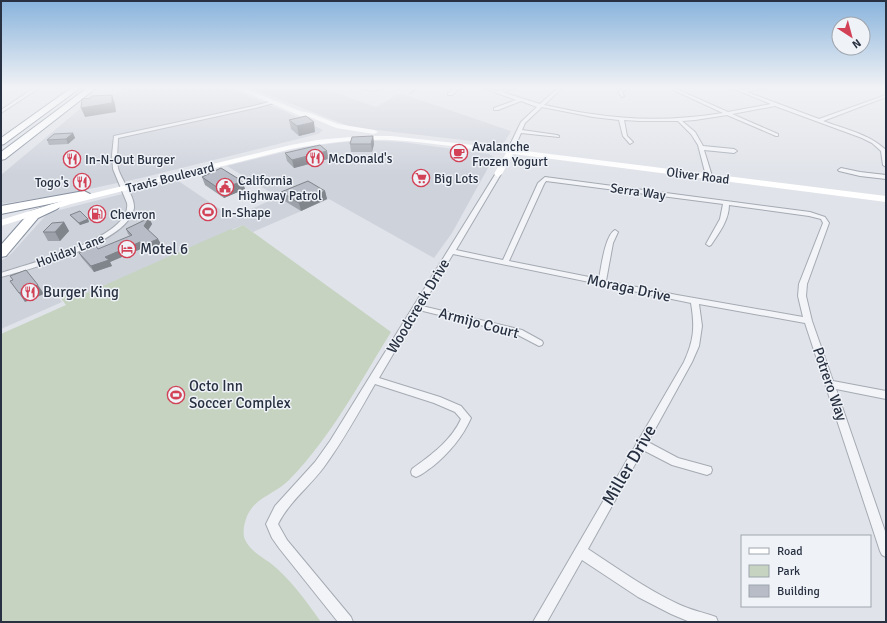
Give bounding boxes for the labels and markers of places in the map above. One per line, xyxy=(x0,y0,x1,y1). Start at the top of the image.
place label: Avalanche Frozen Yogurt xyxy=(472,139,548,170)
cafe icon: Avalanche Frozen Yogurt xyxy=(449,143,469,163)
restaurant icon: McDonald's xyxy=(305,148,325,168)
restaurant icon: In-N-Out Burger xyxy=(62,149,82,169)
place label: McDonald's xyxy=(328,151,393,167)
place label: In-N-Out Burger xyxy=(85,152,175,168)
supermarket icon: Big Lots xyxy=(411,168,431,188)
place label: Big Lots xyxy=(434,171,479,187)
restaurant icon: Togo's xyxy=(72,172,92,192)
place label: California Highway Patrol xyxy=(238,173,322,204)
place label: Togo's xyxy=(35,175,69,191)
public building icon: California Highway Patrol xyxy=(215,177,235,197)
sports icon: In-Shape xyxy=(198,202,218,222)
fuel station icon: Chevron xyxy=(87,204,107,224)
place label: In-Shape xyxy=(221,205,271,221)
place label: Chevron xyxy=(110,207,156,223)
hotel icon: Motel 6 xyxy=(117,239,137,259)
place label: Motel 6 xyxy=(140,240,188,258)
restaurant icon: Burger King xyxy=(20,282,40,302)
place label: Burger King xyxy=(43,283,119,301)
place label: Octo Inn Soccer Complex xyxy=(189,377,291,412)
sports icon: Octo Inn Soccer Complex xyxy=(166,385,186,405)

